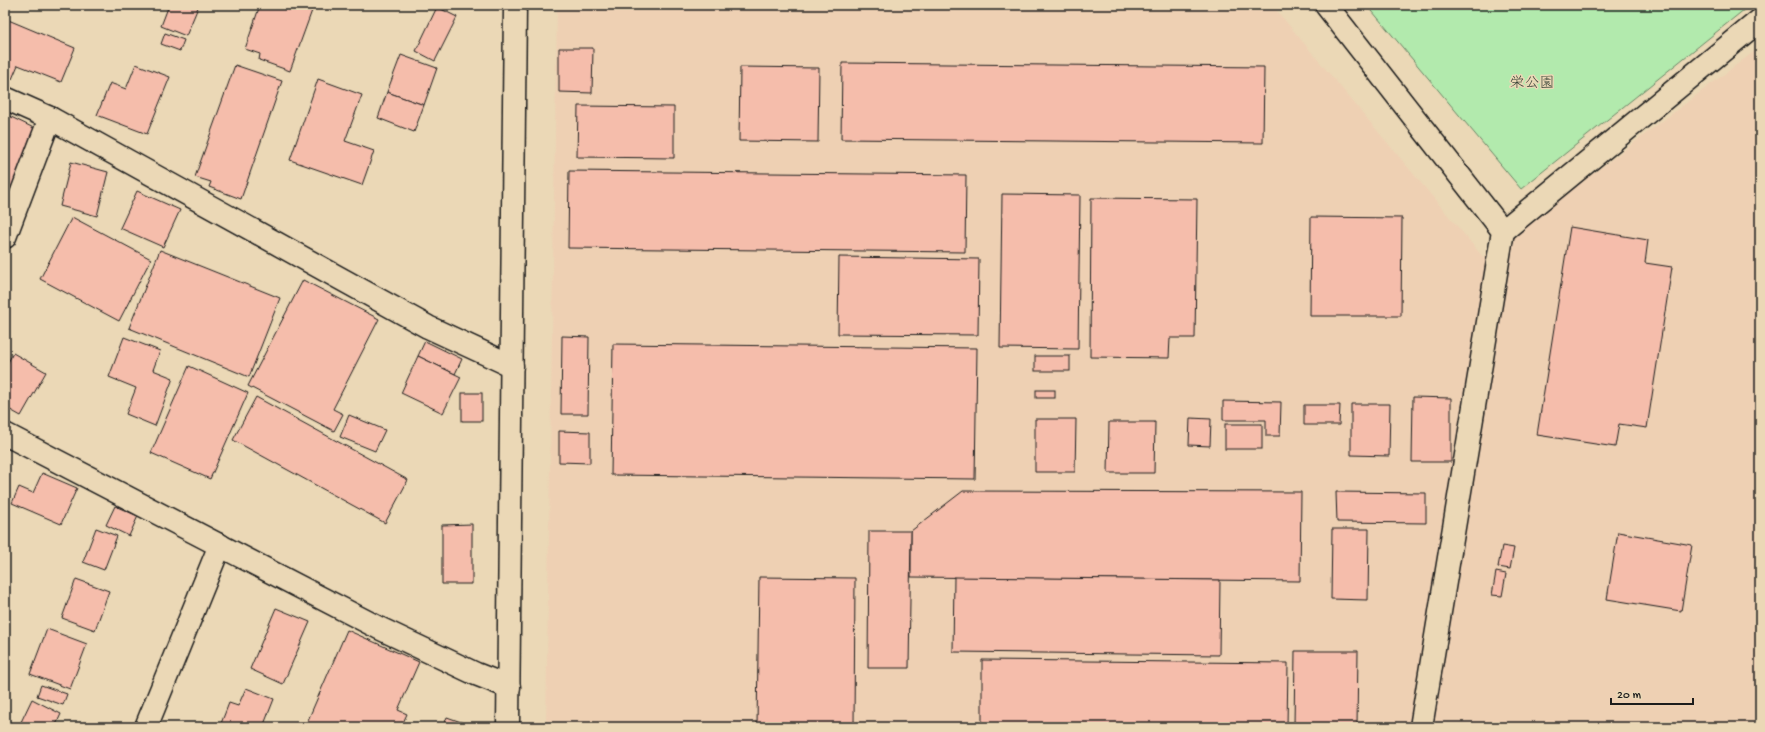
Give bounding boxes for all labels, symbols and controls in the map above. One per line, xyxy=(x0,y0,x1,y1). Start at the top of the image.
park label: 栄公園 xyxy=(1509,75,1555,93)
scale bar xyxy=(1611,680,1693,706)
text: 20 m xyxy=(1617,689,1642,703)

